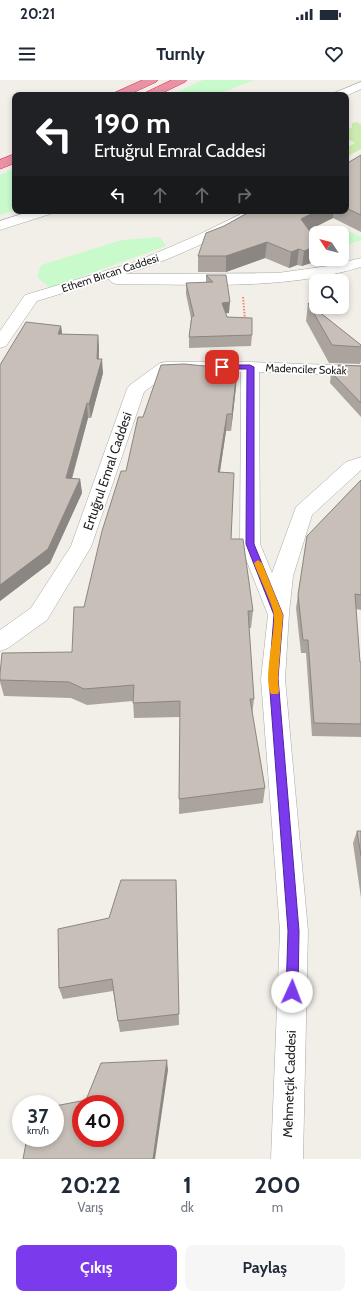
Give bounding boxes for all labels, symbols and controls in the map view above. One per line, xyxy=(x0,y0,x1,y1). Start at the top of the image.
text: 20:21 xyxy=(20,5,55,23)
icon: menu xyxy=(16,43,38,65)
text: Turnly xyxy=(156,43,205,65)
icon: heart xyxy=(323,43,345,65)
text: 190 m xyxy=(94,106,170,140)
icon: left xyxy=(28,108,80,160)
text: Ertuğrul Emral Caddesi xyxy=(94,140,266,162)
icon: left xyxy=(107,184,129,206)
icon: ahead xyxy=(149,184,171,206)
icon: ahead xyxy=(191,184,213,206)
icon: right xyxy=(233,184,255,206)
north arrow xyxy=(309,226,349,266)
map controls xyxy=(309,226,349,314)
street label: Ethem Bircan Caddesi xyxy=(60,251,160,295)
button: search xyxy=(309,274,349,314)
pin xyxy=(205,350,239,384)
icon: arrive xyxy=(211,356,233,378)
street label: Madenciler Sokak xyxy=(265,361,347,377)
street label: Ertuğrul Emral Caddesi xyxy=(79,410,135,532)
position arrow xyxy=(271,971,313,1013)
street label: Mehmetçik Caddesi xyxy=(279,1030,299,1138)
speed limit sign: 40 xyxy=(72,1095,124,1147)
text: 37 xyxy=(28,1104,48,1128)
text: km/h xyxy=(27,1124,49,1137)
text: 20:22 xyxy=(60,1170,121,1199)
text: 1 xyxy=(183,1170,192,1199)
text: 200 xyxy=(254,1170,301,1199)
text: Varış xyxy=(77,1199,103,1215)
text: dk xyxy=(181,1199,194,1215)
text: m xyxy=(272,1199,283,1215)
button: Çıkış xyxy=(16,1245,177,1291)
button: Paylaş xyxy=(185,1245,345,1291)

